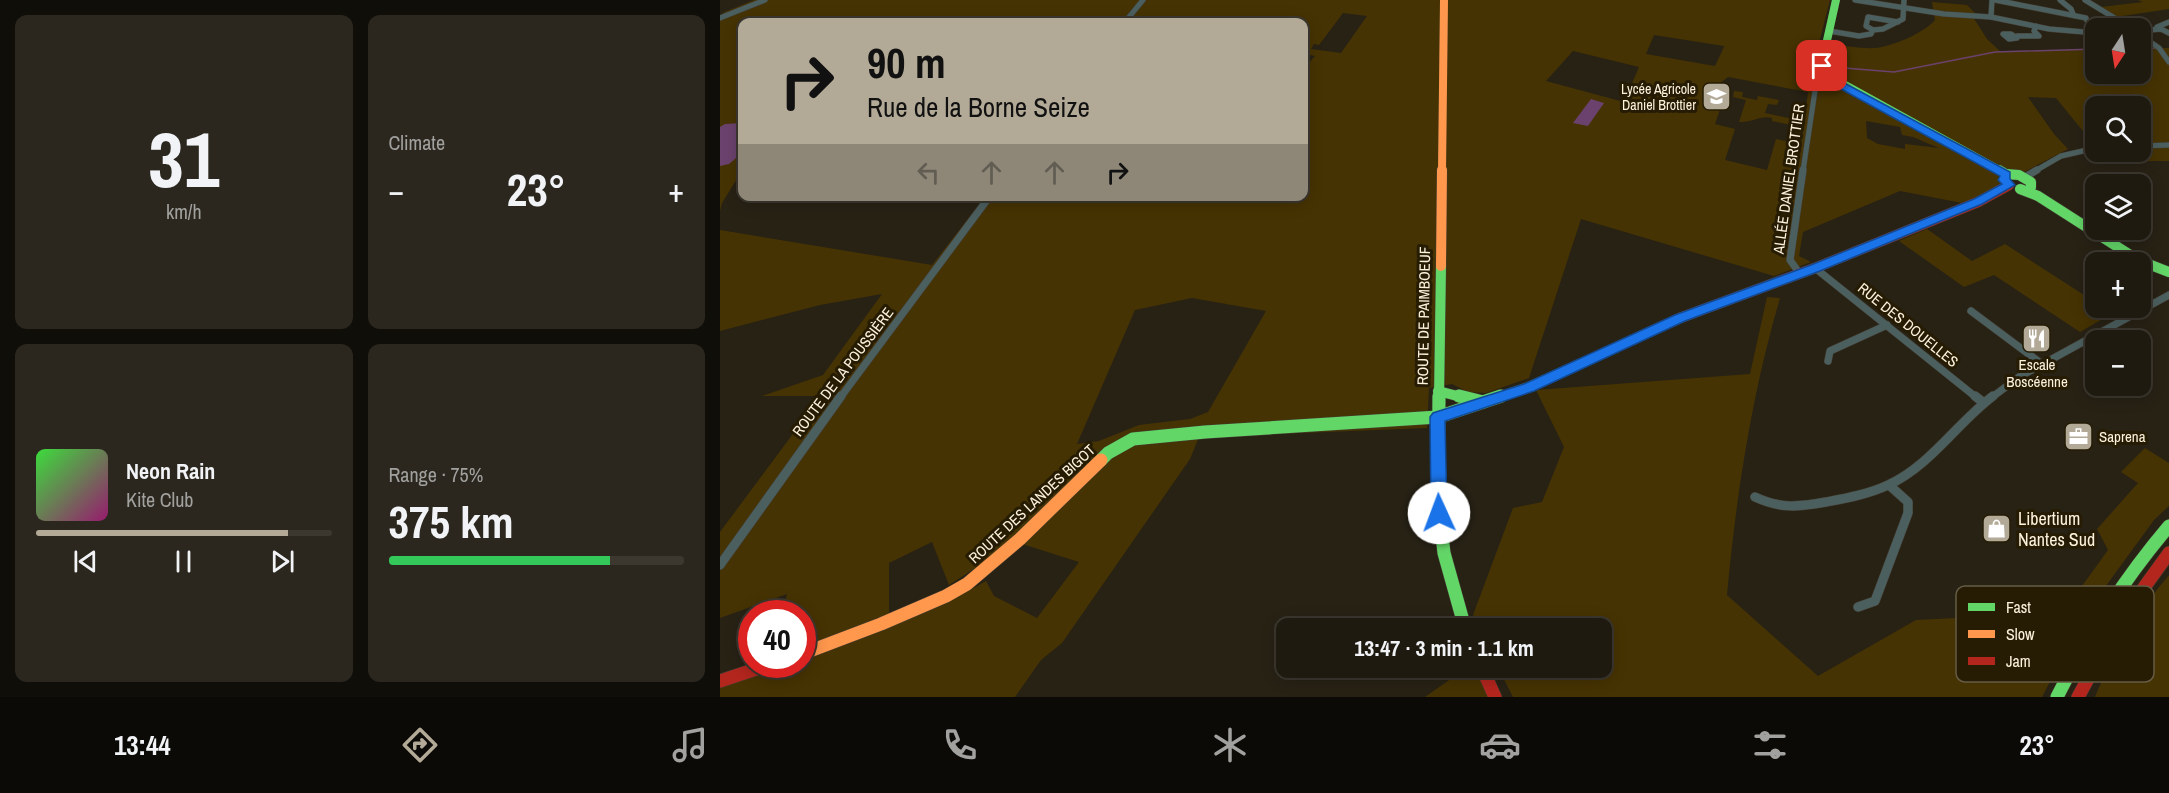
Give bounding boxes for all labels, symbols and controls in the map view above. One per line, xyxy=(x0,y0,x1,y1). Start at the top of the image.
north arrow xyxy=(2085,18,2151,84)
map controls xyxy=(2085,18,2151,396)
text: 90 m xyxy=(867,35,946,91)
pin xyxy=(1796,40,1847,91)
icon: right xyxy=(768,42,846,120)
icon: arrive xyxy=(1805,49,1838,82)
place label: Lycée Agricole Daniel Brottier xyxy=(1621,80,1696,114)
school or university icon: Lycée Agricole Daniel Brottier xyxy=(1701,81,1733,113)
text: Rue de la Borne Seize xyxy=(867,89,1090,125)
button: search xyxy=(2085,96,2151,162)
street label: ALLÉE DANIEL BROTTIER xyxy=(1767,102,1809,256)
text: 31 xyxy=(148,106,219,211)
text: Climate xyxy=(389,129,445,156)
icon: left xyxy=(912,156,945,189)
icon: ahead xyxy=(975,156,1008,189)
icon: ahead xyxy=(1038,156,1071,189)
icon: right xyxy=(1101,156,1134,189)
text: 23° xyxy=(507,159,566,220)
text: − xyxy=(389,168,404,212)
text: + xyxy=(668,168,684,212)
button: layers xyxy=(2085,174,2151,240)
text: km/h xyxy=(166,198,202,225)
street label: ROUTE DE PAIMBOEUF xyxy=(1412,247,1435,385)
button: + xyxy=(2085,252,2151,318)
street label: RUE DES DOUELLES xyxy=(1854,278,1963,372)
street label: ROUTE DE LA POUSSIÈRE xyxy=(787,303,898,441)
restaurant icon: Escale Boscéenne xyxy=(2021,322,2053,354)
button: − xyxy=(2085,330,2151,396)
place label: Escale Boscéenne xyxy=(2006,354,2068,392)
office icon: Saprena xyxy=(2062,421,2094,453)
place label: Saprena xyxy=(2099,426,2146,447)
street label: ROUTE DES LANDES BIGOT xyxy=(964,439,1100,568)
text: Neon Rain xyxy=(126,456,215,486)
text: Range · 75% xyxy=(389,461,483,488)
position arrow xyxy=(1407,481,1471,545)
text: Kite Club xyxy=(126,486,193,513)
text: 375 km xyxy=(389,491,514,552)
place label: Libertium Nantes Sud xyxy=(2018,506,2095,552)
shop icon: Libertium Nantes Sud xyxy=(1981,513,2013,545)
icon: previous xyxy=(69,545,102,578)
icon: pause xyxy=(167,545,200,578)
icon: next xyxy=(266,545,299,578)
legend xyxy=(1956,586,2154,682)
text: Fast xyxy=(2006,596,2031,618)
speed limit sign: 40 xyxy=(738,600,816,678)
text: Slow xyxy=(2006,623,2035,645)
text: 13:47 · 3 min · 1.1 km xyxy=(1354,633,1534,663)
text: Jam xyxy=(2006,650,2031,672)
icon: directions xyxy=(399,724,441,766)
icon: music xyxy=(669,724,711,766)
icon: phone xyxy=(939,724,981,766)
icon: climate xyxy=(1209,724,1251,766)
icon: car xyxy=(1479,724,1521,766)
icon: filters xyxy=(1749,724,1791,766)
text: 13:44 xyxy=(114,727,171,763)
text: 23° xyxy=(2019,727,2055,763)

